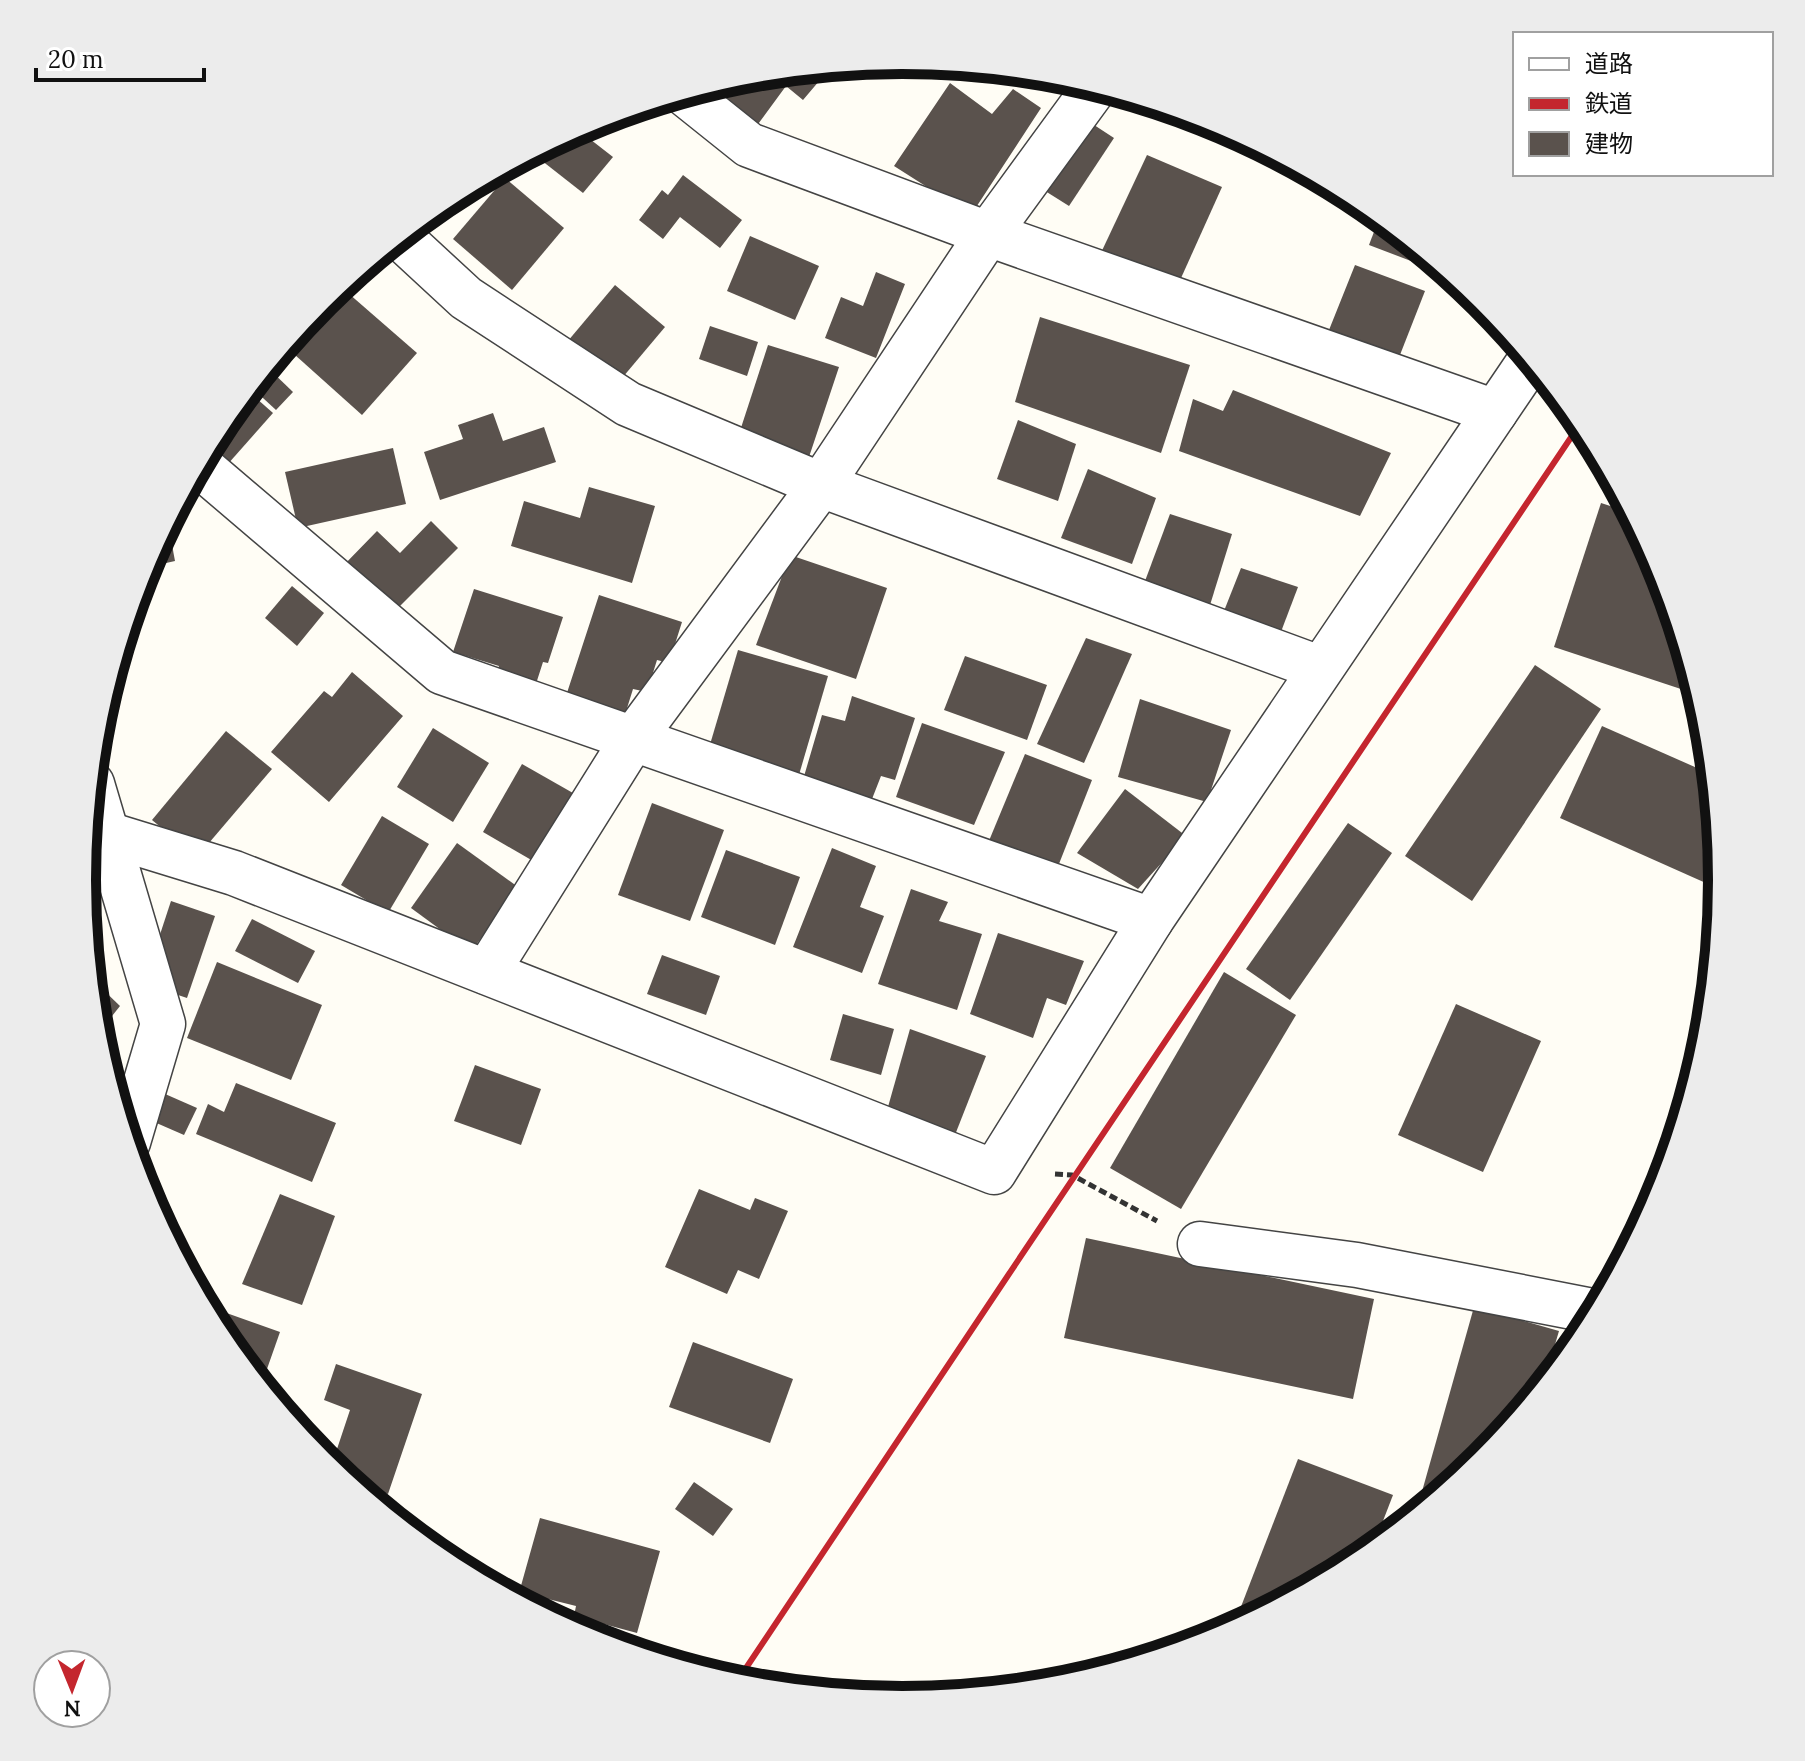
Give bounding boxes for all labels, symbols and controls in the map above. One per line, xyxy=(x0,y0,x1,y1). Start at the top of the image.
scale bar xyxy=(36,32,204,82)
legend xyxy=(1513,32,1773,176)
text: 20 m xyxy=(48,44,104,75)
text: 道路 xyxy=(1585,48,1633,79)
text: 鉄道 xyxy=(1585,88,1633,119)
text: 建物 xyxy=(1585,128,1633,159)
north arrow xyxy=(32,1649,112,1729)
text: N xyxy=(64,1695,81,1723)

